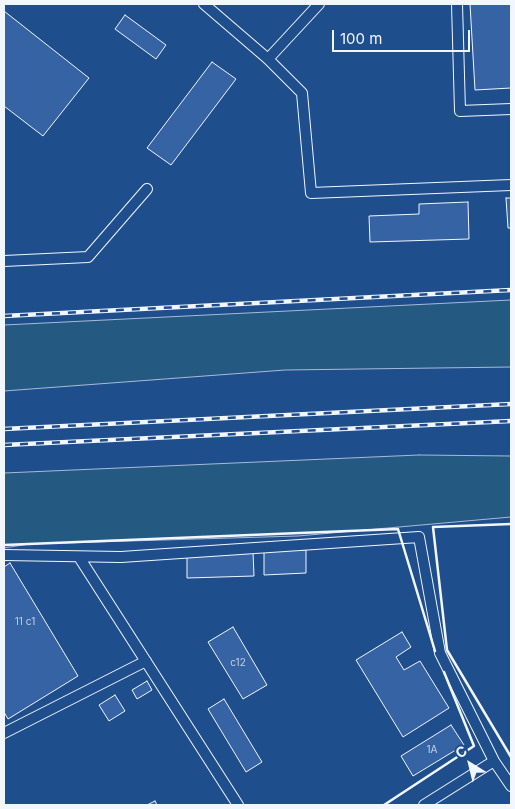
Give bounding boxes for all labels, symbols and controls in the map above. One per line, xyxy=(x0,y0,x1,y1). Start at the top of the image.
scale bar xyxy=(335,20,472,52)
text: 100 m xyxy=(340,29,382,48)
house number: 11 с1 xyxy=(15,616,35,628)
house number: с12 xyxy=(230,657,246,669)
north arrow xyxy=(445,739,495,789)
text: С xyxy=(452,742,470,761)
house number: 1А xyxy=(427,744,437,756)

